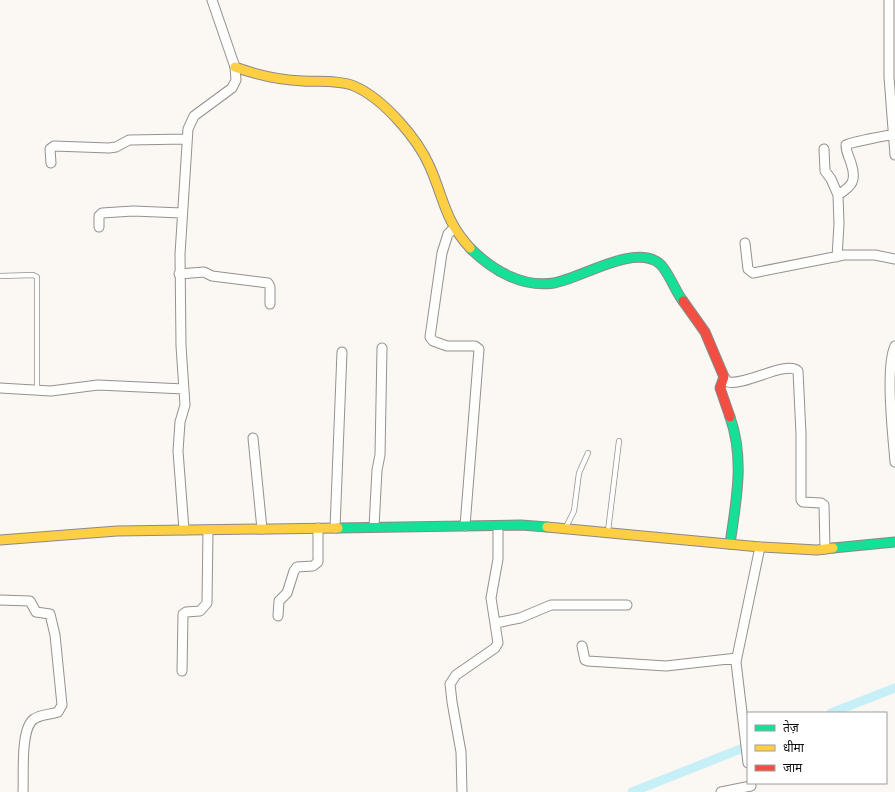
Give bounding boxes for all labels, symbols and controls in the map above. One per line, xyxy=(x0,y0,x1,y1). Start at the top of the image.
legend xyxy=(747,712,887,784)
text: तेज़ xyxy=(783,720,800,735)
text: धीमा xyxy=(783,740,805,755)
text: जाम xyxy=(783,761,803,775)

